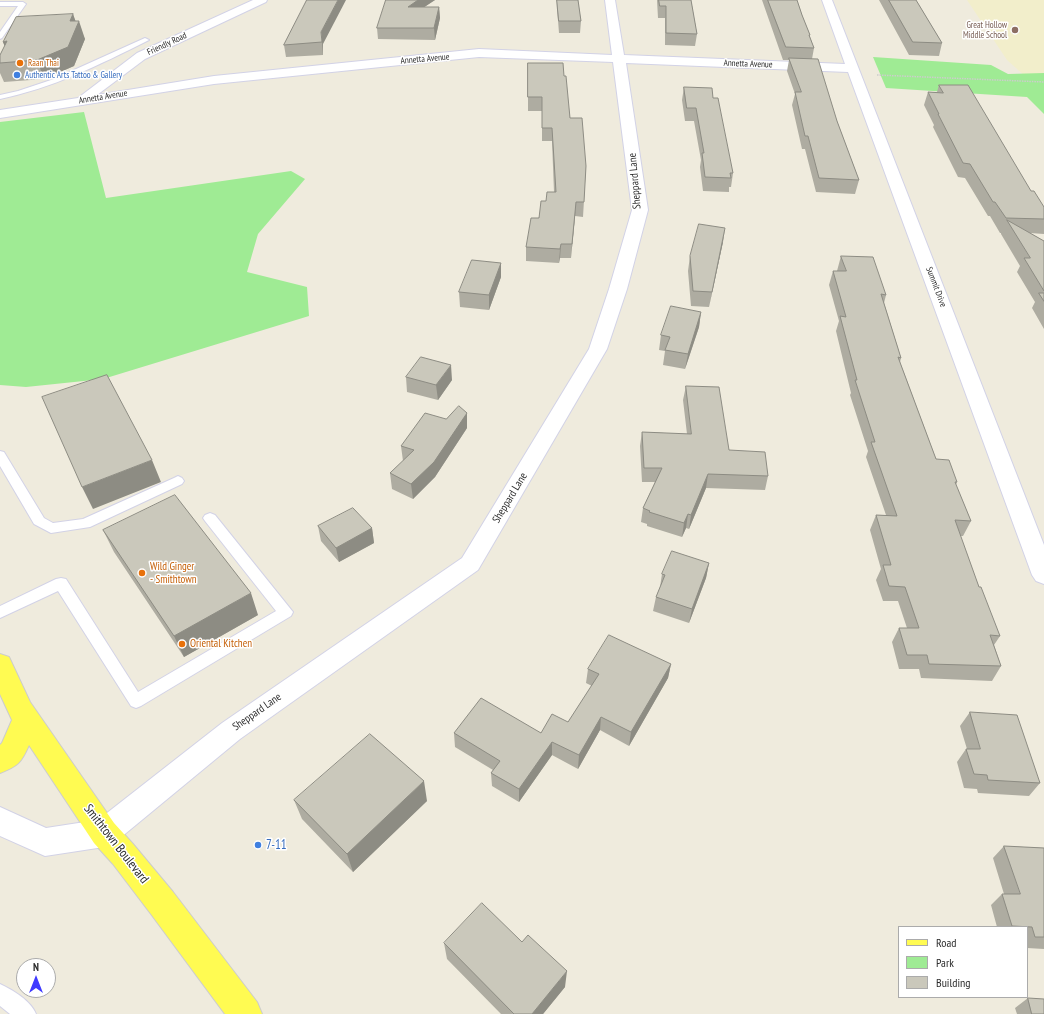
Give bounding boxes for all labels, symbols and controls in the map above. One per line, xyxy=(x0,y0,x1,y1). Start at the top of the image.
place label: Great Hollow Middle School xyxy=(963,20,1007,41)
marker: Great Hollow Middle School xyxy=(1010,25,1020,35)
street label: Friendly Road xyxy=(145,30,189,58)
street label: Annetta Avenue xyxy=(400,51,450,67)
marker: Raan Thai xyxy=(15,58,25,68)
place label: Raan Thai xyxy=(28,58,59,68)
street label: Annetta Avenue xyxy=(723,58,773,70)
marker: Authentic Arts Tattoo & Gallery xyxy=(12,70,22,80)
place label: Authentic Arts Tattoo & Gallery xyxy=(25,70,122,80)
street label: Annetta Avenue xyxy=(78,88,128,106)
street label: Sheppard Lane xyxy=(626,152,644,210)
street label: Summit Drive xyxy=(923,265,949,309)
street label: Sheppard Lane xyxy=(490,470,530,526)
place label: Wild Ginger - Smithtown xyxy=(150,560,197,586)
marker: Wild Ginger - Smithtown xyxy=(137,568,147,578)
place label: Oriental Kitchen xyxy=(190,637,252,651)
marker: Oriental Kitchen xyxy=(177,639,187,649)
street label: Sheppard Lane xyxy=(230,690,284,734)
street label: Smithtown Boulevard xyxy=(80,801,152,887)
place label: 7-11 xyxy=(266,837,287,853)
marker: 7-11 xyxy=(253,840,263,850)
legend xyxy=(898,926,1028,998)
text: Road xyxy=(936,935,956,950)
text: Park xyxy=(936,955,954,970)
north arrow xyxy=(16,958,56,998)
text: N xyxy=(33,960,39,974)
text: Building xyxy=(936,975,971,990)

